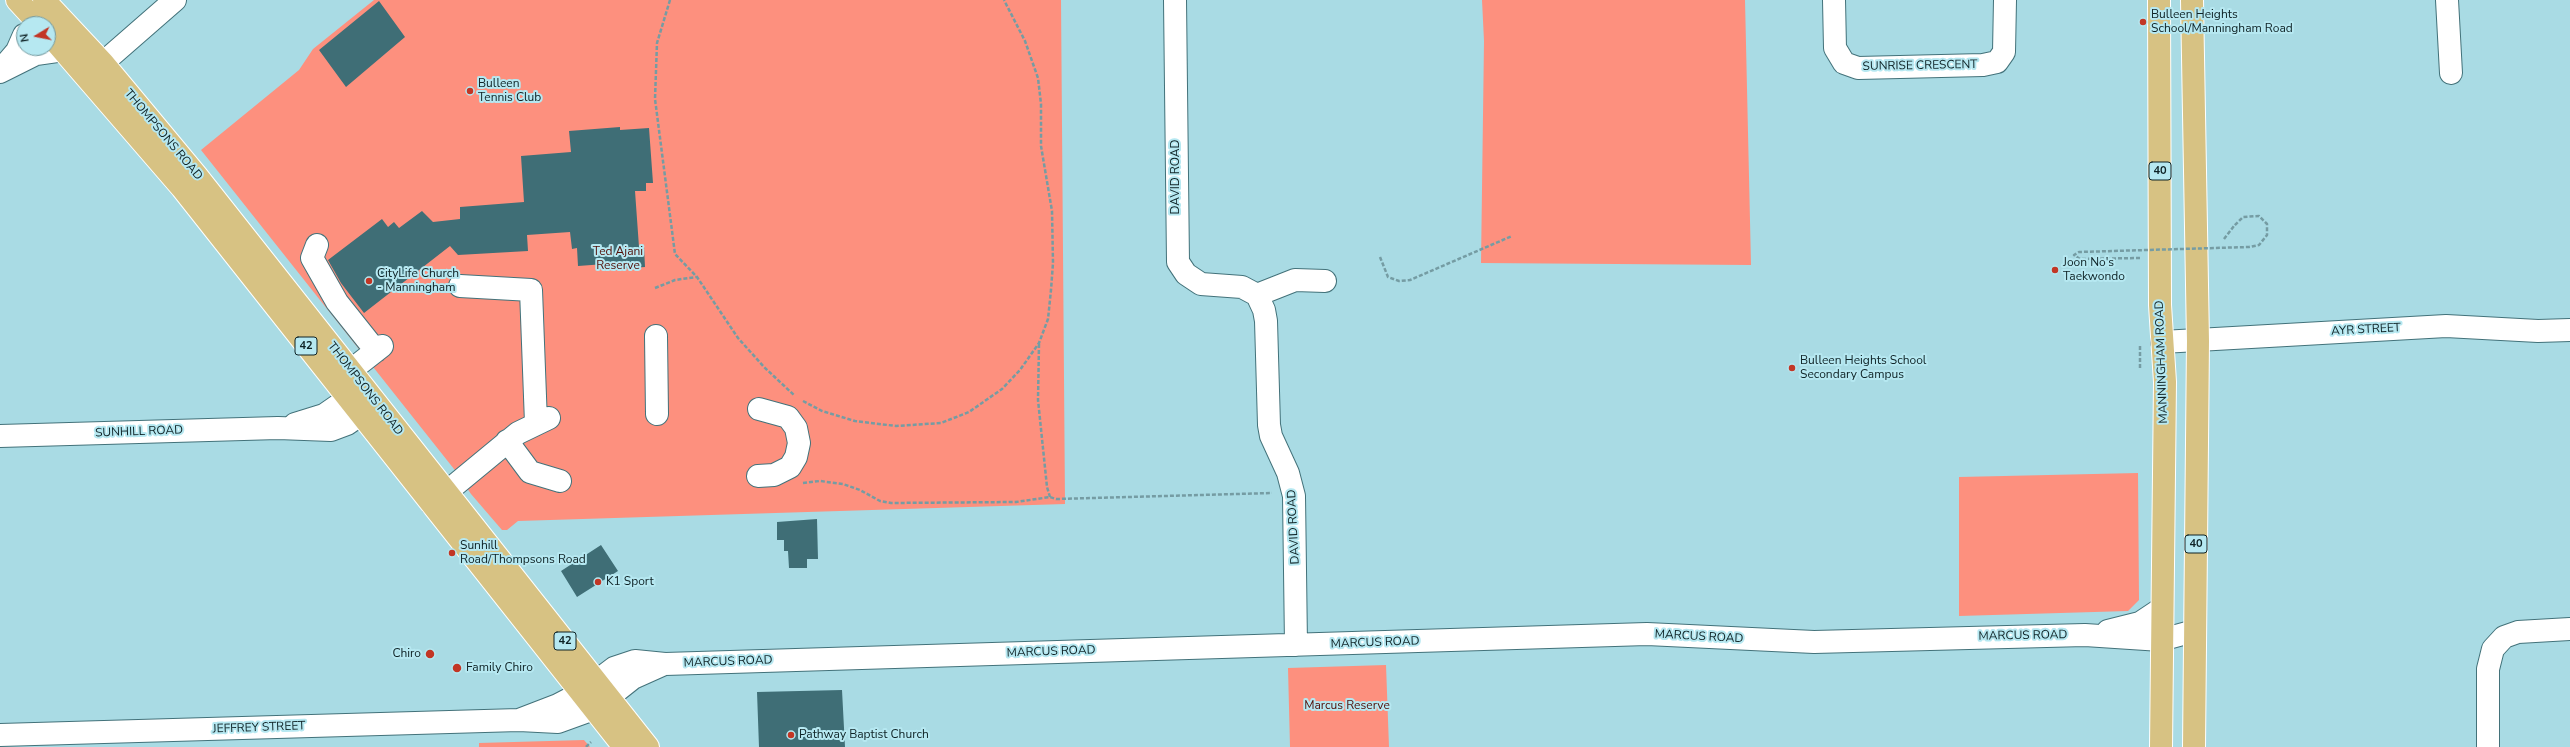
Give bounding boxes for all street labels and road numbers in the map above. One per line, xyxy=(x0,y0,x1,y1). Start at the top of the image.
street label: SUNRISE CRESCENT xyxy=(1862,58,1978,74)
street label: THOMPSONS ROAD xyxy=(121,87,205,183)
street label: DAVID ROAD xyxy=(1169,140,1183,214)
road number: 40 xyxy=(2149,162,2171,180)
street label: MANNINGHAM ROAD xyxy=(2153,300,2171,424)
street label: AYR STREET xyxy=(2331,321,2401,339)
road number: 42 xyxy=(295,337,317,355)
street label: THOMPSONS ROAD xyxy=(324,340,406,438)
street label: SUNHILL ROAD xyxy=(95,423,183,441)
street label: DAVID ROAD xyxy=(1285,489,1303,565)
road number: 40 xyxy=(2185,535,2207,553)
street label: MARCUS ROAD xyxy=(1654,627,1744,647)
street label: MARCUS ROAD xyxy=(1978,628,2068,644)
road number: 42 xyxy=(554,632,576,650)
street label: MARCUS ROAD xyxy=(1330,634,1420,652)
street label: MARCUS ROAD xyxy=(1006,643,1096,661)
street label: MARCUS ROAD xyxy=(683,653,773,671)
street label: JEFFREY STREET xyxy=(212,719,306,737)

